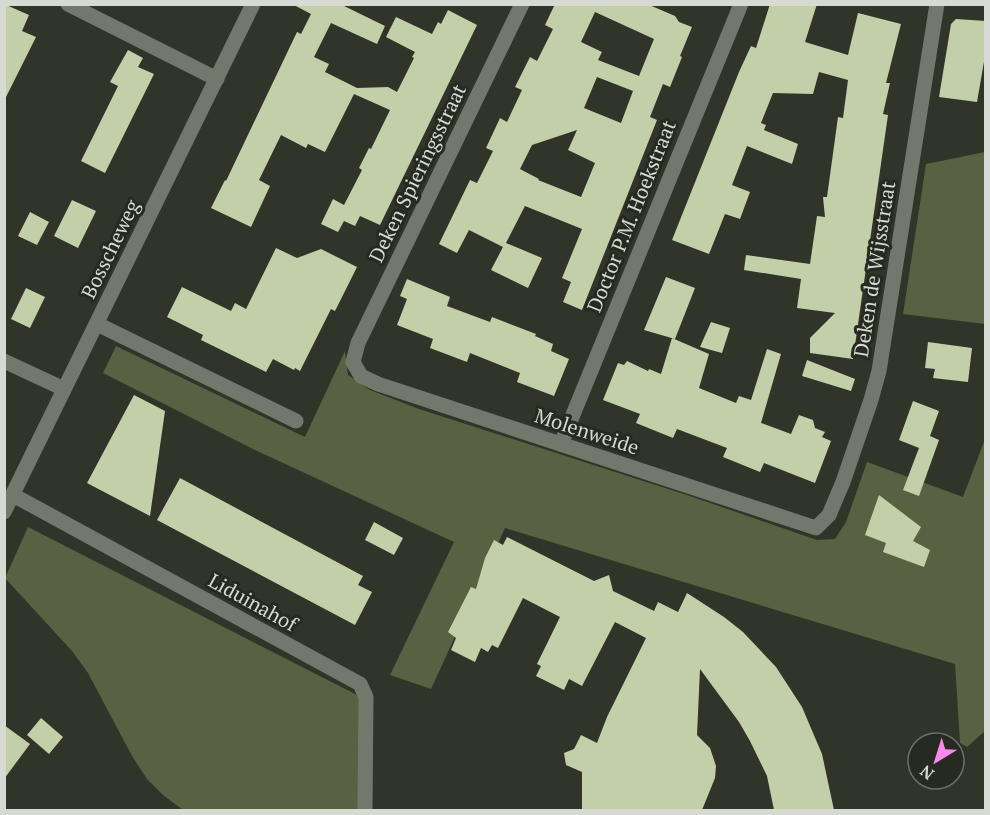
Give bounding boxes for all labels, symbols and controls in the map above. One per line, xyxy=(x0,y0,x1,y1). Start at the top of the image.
street label: Deken Spieringsstraat xyxy=(362,79,472,267)
street label: Doctor P.M. Hoekstraat xyxy=(580,115,682,316)
street label: Deken de Wijsstraat xyxy=(847,179,901,359)
street label: Bosscheweg xyxy=(74,195,146,303)
street label: Molenweide xyxy=(532,401,642,461)
street label: Liduinahof xyxy=(204,567,303,638)
north arrow xyxy=(906,731,966,791)
text: N xyxy=(915,760,938,785)

